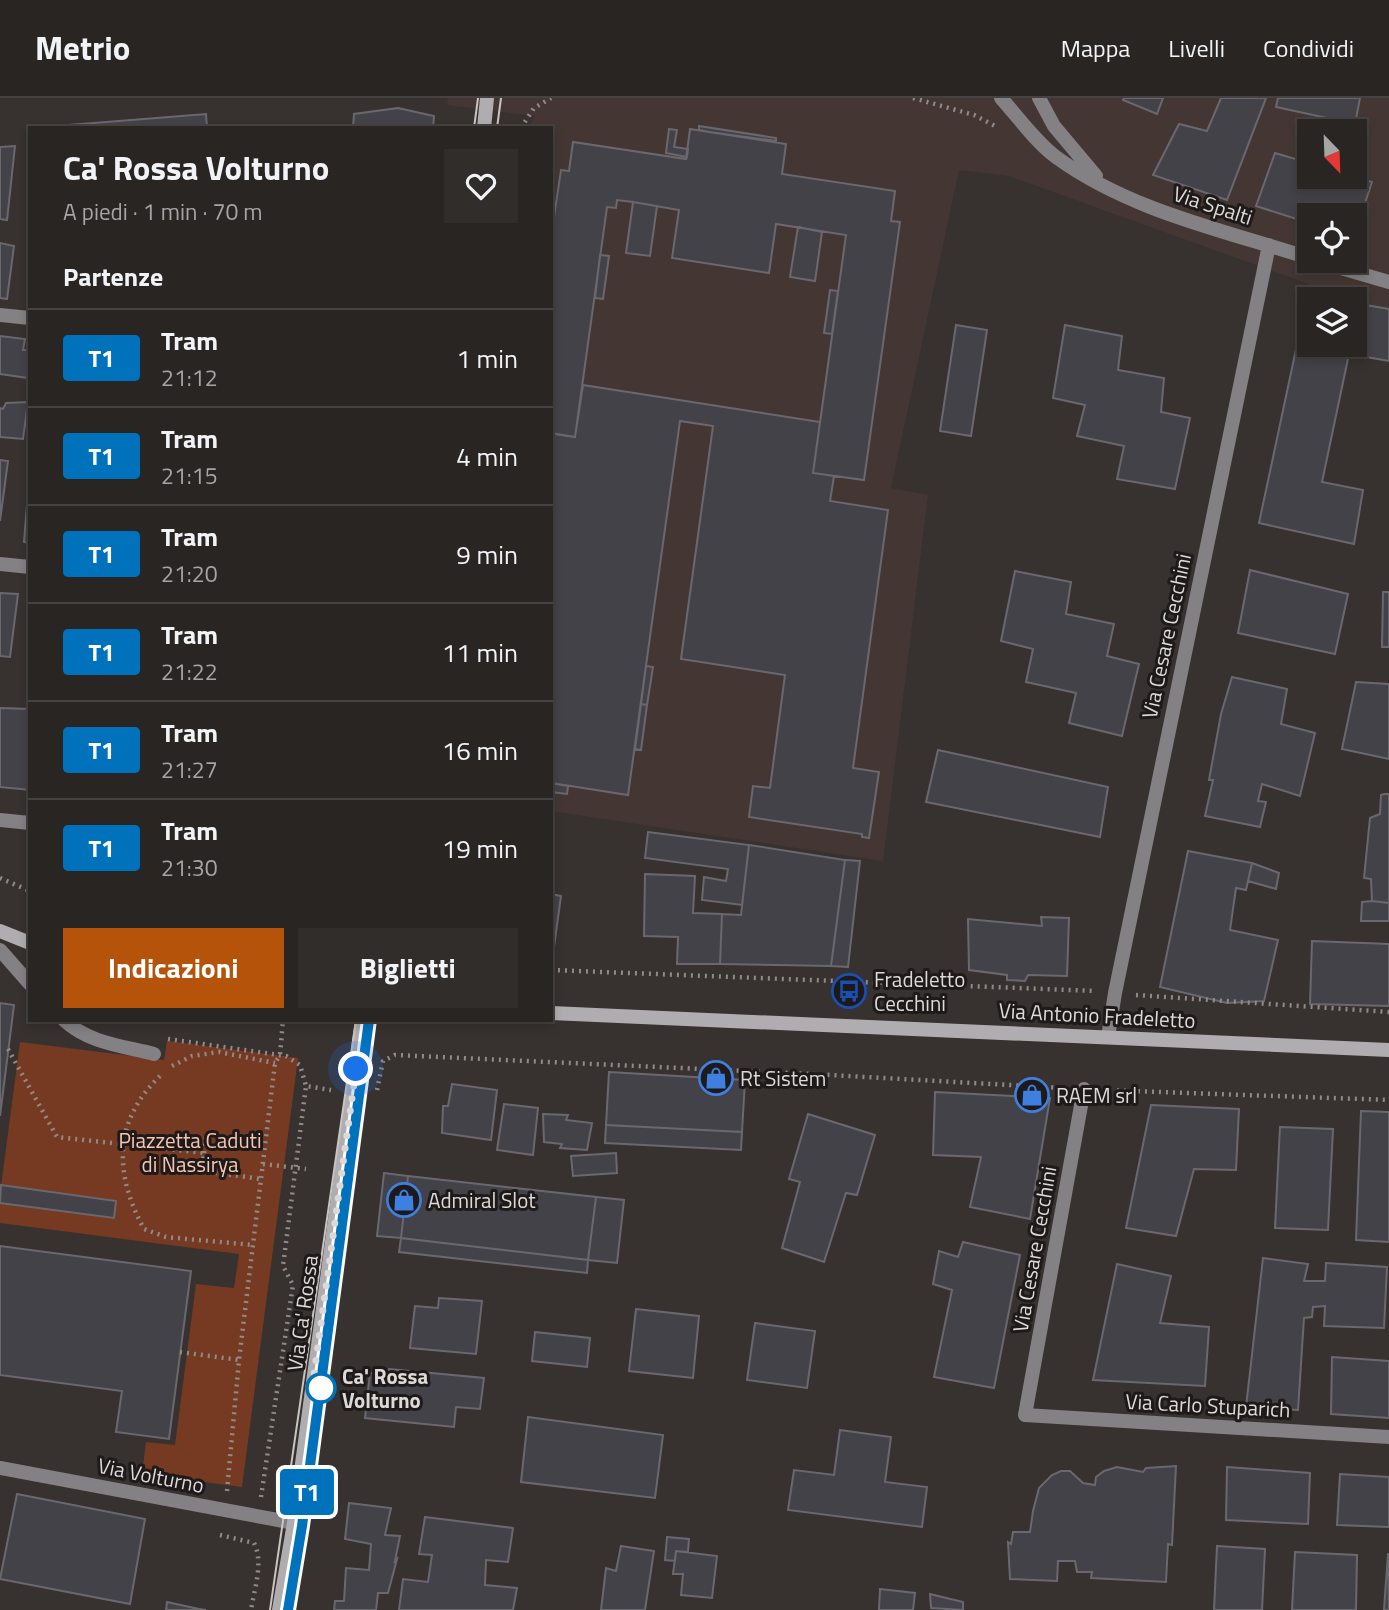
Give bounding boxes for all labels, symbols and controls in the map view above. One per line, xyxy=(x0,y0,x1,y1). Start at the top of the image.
text: Metrio xyxy=(35,23,130,73)
text: Mappa xyxy=(1061,30,1130,66)
text: Livelli xyxy=(1168,30,1225,66)
text: Condividi xyxy=(1263,30,1354,66)
north arrow xyxy=(1297,119,1367,189)
map controls xyxy=(1297,119,1367,357)
text: Ca' Rossa Volturno xyxy=(63,143,329,193)
button: heart xyxy=(444,149,518,223)
street label: Via Spalti xyxy=(1169,177,1257,233)
text: A piedi · 1 min · 70 m xyxy=(63,194,263,229)
button: locate xyxy=(1297,203,1367,273)
text: Partenze xyxy=(63,257,163,296)
button: layers xyxy=(1297,287,1367,357)
text: Tram xyxy=(161,321,218,360)
text: 1 min xyxy=(456,339,518,378)
text: T1 xyxy=(88,340,115,376)
text: 21:12 xyxy=(161,360,218,395)
text: Tram xyxy=(161,419,218,458)
text: 4 min xyxy=(456,437,518,476)
text: T1 xyxy=(88,438,115,474)
text: 21:15 xyxy=(161,458,218,493)
text: Tram xyxy=(161,517,218,556)
text: 9 min xyxy=(456,535,518,574)
text: T1 xyxy=(88,536,115,572)
street label: Via Cesare Cecchini xyxy=(1133,550,1199,722)
text: 21:20 xyxy=(161,556,218,591)
text: Tram xyxy=(161,615,218,654)
text: 11 min xyxy=(442,633,518,672)
text: T1 xyxy=(88,634,115,670)
text: 21:22 xyxy=(161,654,218,689)
text: Tram xyxy=(161,713,218,752)
text: 16 min xyxy=(442,731,518,770)
text: T1 xyxy=(88,732,115,768)
text: 21:27 xyxy=(161,752,218,787)
text: Tram xyxy=(161,811,218,850)
text: 19 min xyxy=(442,829,518,868)
text: T1 xyxy=(88,830,115,866)
text: 21:30 xyxy=(161,850,218,885)
button: Indicazioni xyxy=(63,928,284,1008)
button: Biglietti xyxy=(298,928,518,1008)
place label: Fradeletto Cecchini xyxy=(874,963,965,1019)
bus stop icon: Fradeletto Cecchini xyxy=(830,972,868,1010)
street label: Via Antonio Fradeletto xyxy=(998,994,1196,1036)
your location xyxy=(338,1051,373,1086)
shop icon: Rt Sistem xyxy=(697,1059,735,1097)
place label: Rt Sistem xyxy=(740,1062,826,1094)
shop icon: RAEM srl xyxy=(1013,1076,1051,1114)
place label: RAEM srl xyxy=(1056,1079,1137,1111)
park label: Piazzetta Caduti di Nassirya xyxy=(118,1124,262,1180)
street label: Via Cesare Cecchini xyxy=(1004,1163,1064,1335)
shop icon: Admiral Slot xyxy=(385,1181,423,1219)
place label: Admiral Slot xyxy=(428,1184,536,1216)
street label: Via Ca' Rossa xyxy=(278,1253,326,1373)
place label: Ca' Rossa Volturno xyxy=(342,1360,428,1416)
marker: Ca' Rossa Volturno xyxy=(306,1373,336,1403)
street label: Via Carlo Stuparich xyxy=(1125,1385,1291,1425)
street label: Via Volturno xyxy=(95,1449,207,1501)
line badge: T1 xyxy=(276,1469,338,1515)
text: T1 xyxy=(294,1474,320,1510)

